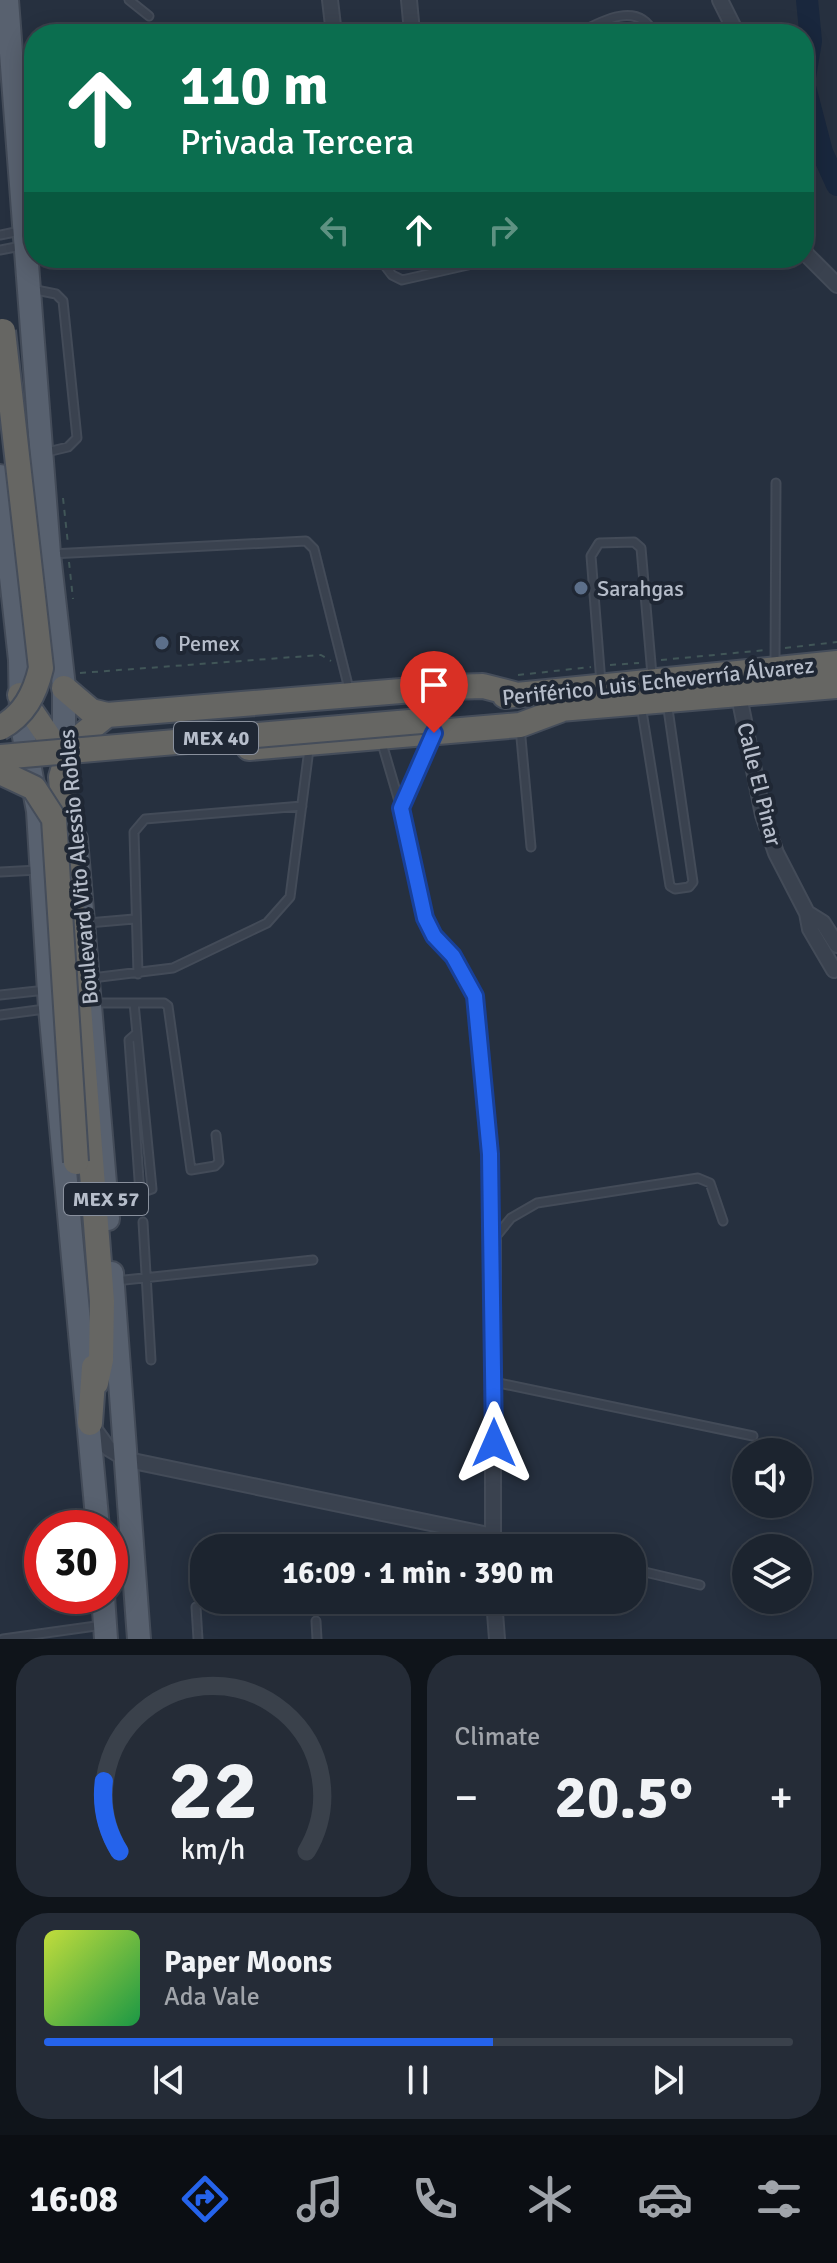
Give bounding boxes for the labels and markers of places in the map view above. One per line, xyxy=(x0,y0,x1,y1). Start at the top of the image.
place label: Sarahgas xyxy=(597,575,684,602)
marker: Sarahgas xyxy=(572,579,590,597)
place label: Pemex xyxy=(178,630,240,657)
marker: Pemex xyxy=(153,634,171,652)
pin xyxy=(400,651,468,733)

